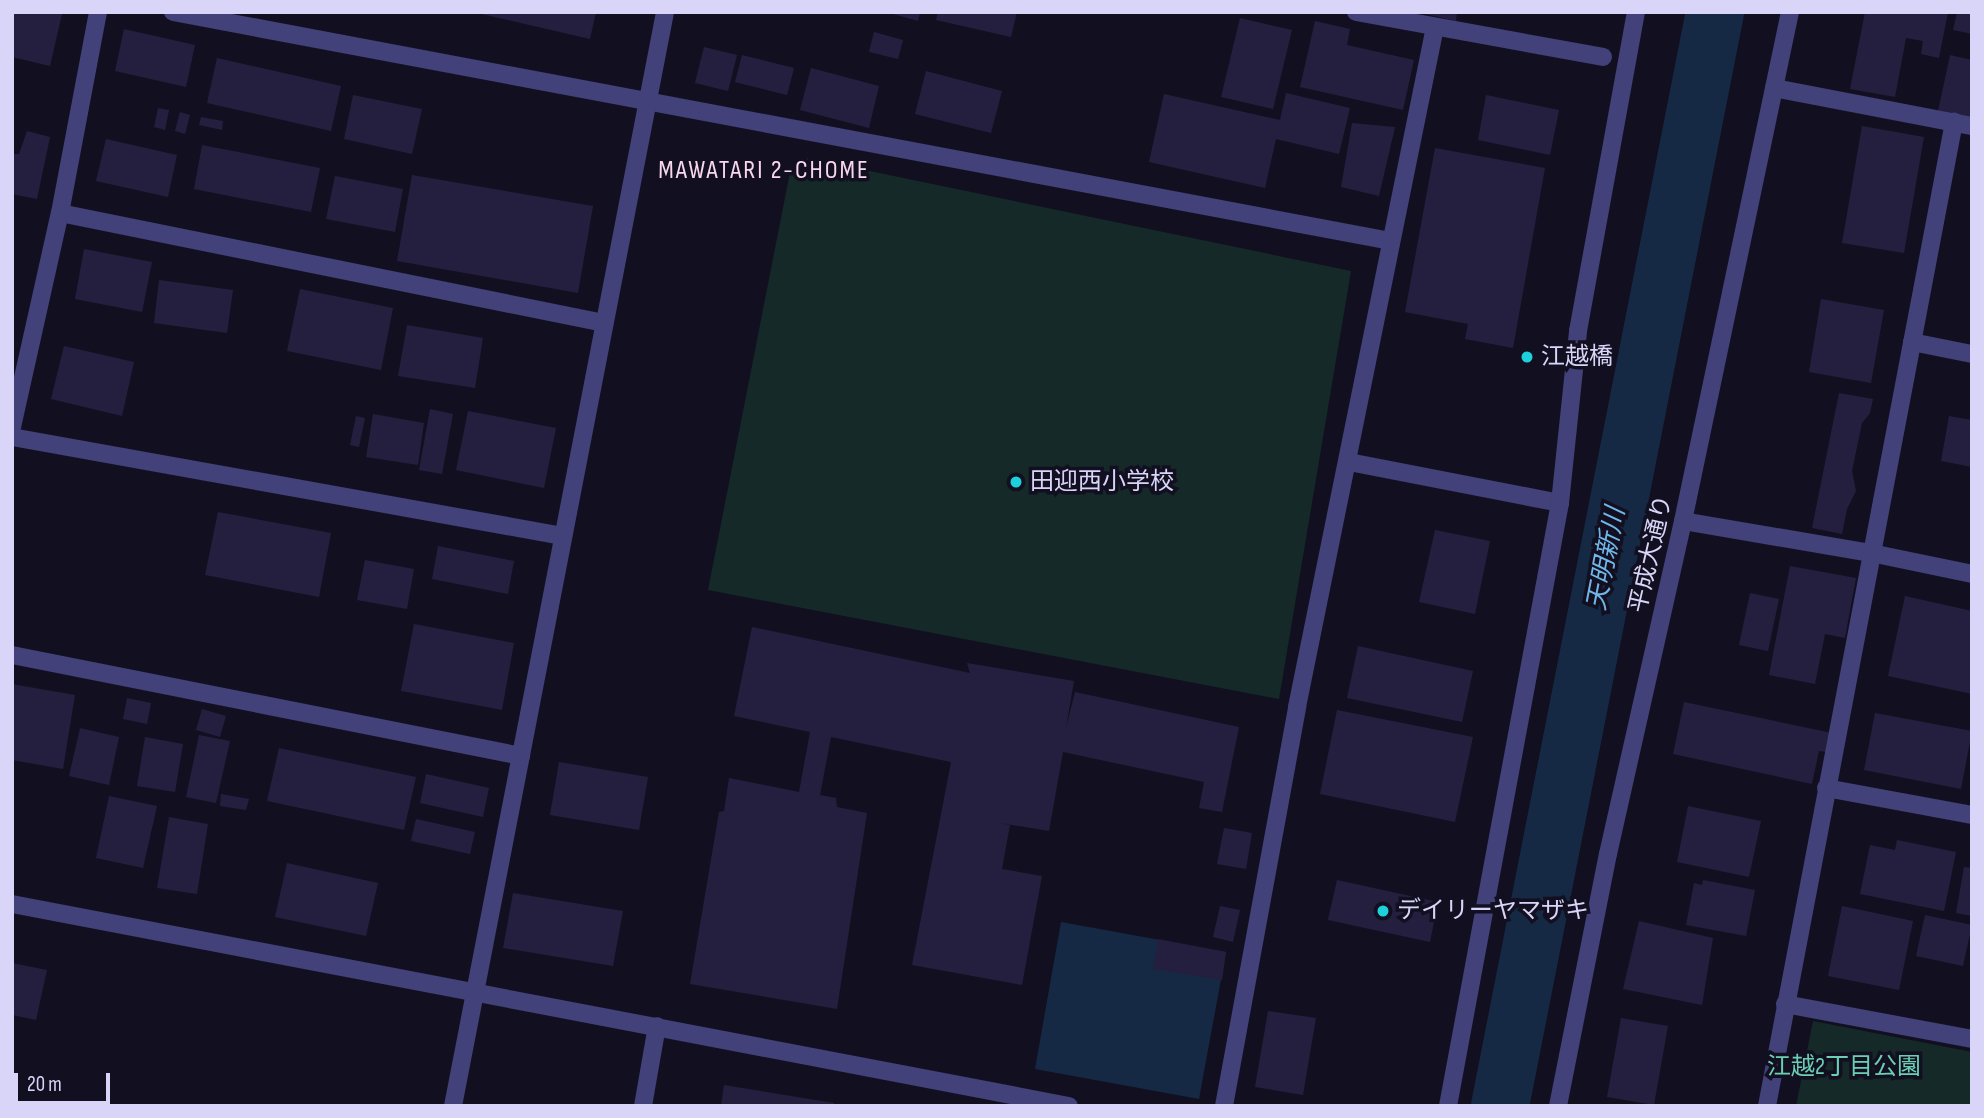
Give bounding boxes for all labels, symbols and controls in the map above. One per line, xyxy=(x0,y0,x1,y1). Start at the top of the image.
district label: MAWATARI 2-CHOME xyxy=(660,155,868,187)
place label: 江越橋 xyxy=(1541,343,1613,371)
marker: 江越橋 xyxy=(1519,349,1535,365)
place label: 田迎西小学校 xyxy=(1030,468,1174,496)
marker: 田迎西小学校 xyxy=(1008,474,1024,490)
street label: 平成大通り xyxy=(1623,492,1679,616)
water label: 天明新川 xyxy=(1582,505,1632,613)
place label: デイリーヤマザキ xyxy=(1397,897,1589,925)
marker: デイリーヤマザキ xyxy=(1375,903,1391,919)
park label: 江越2丁目公園 xyxy=(1767,1053,1921,1081)
scale bar xyxy=(18,1058,114,1102)
text: 20 m xyxy=(27,1072,62,1097)

